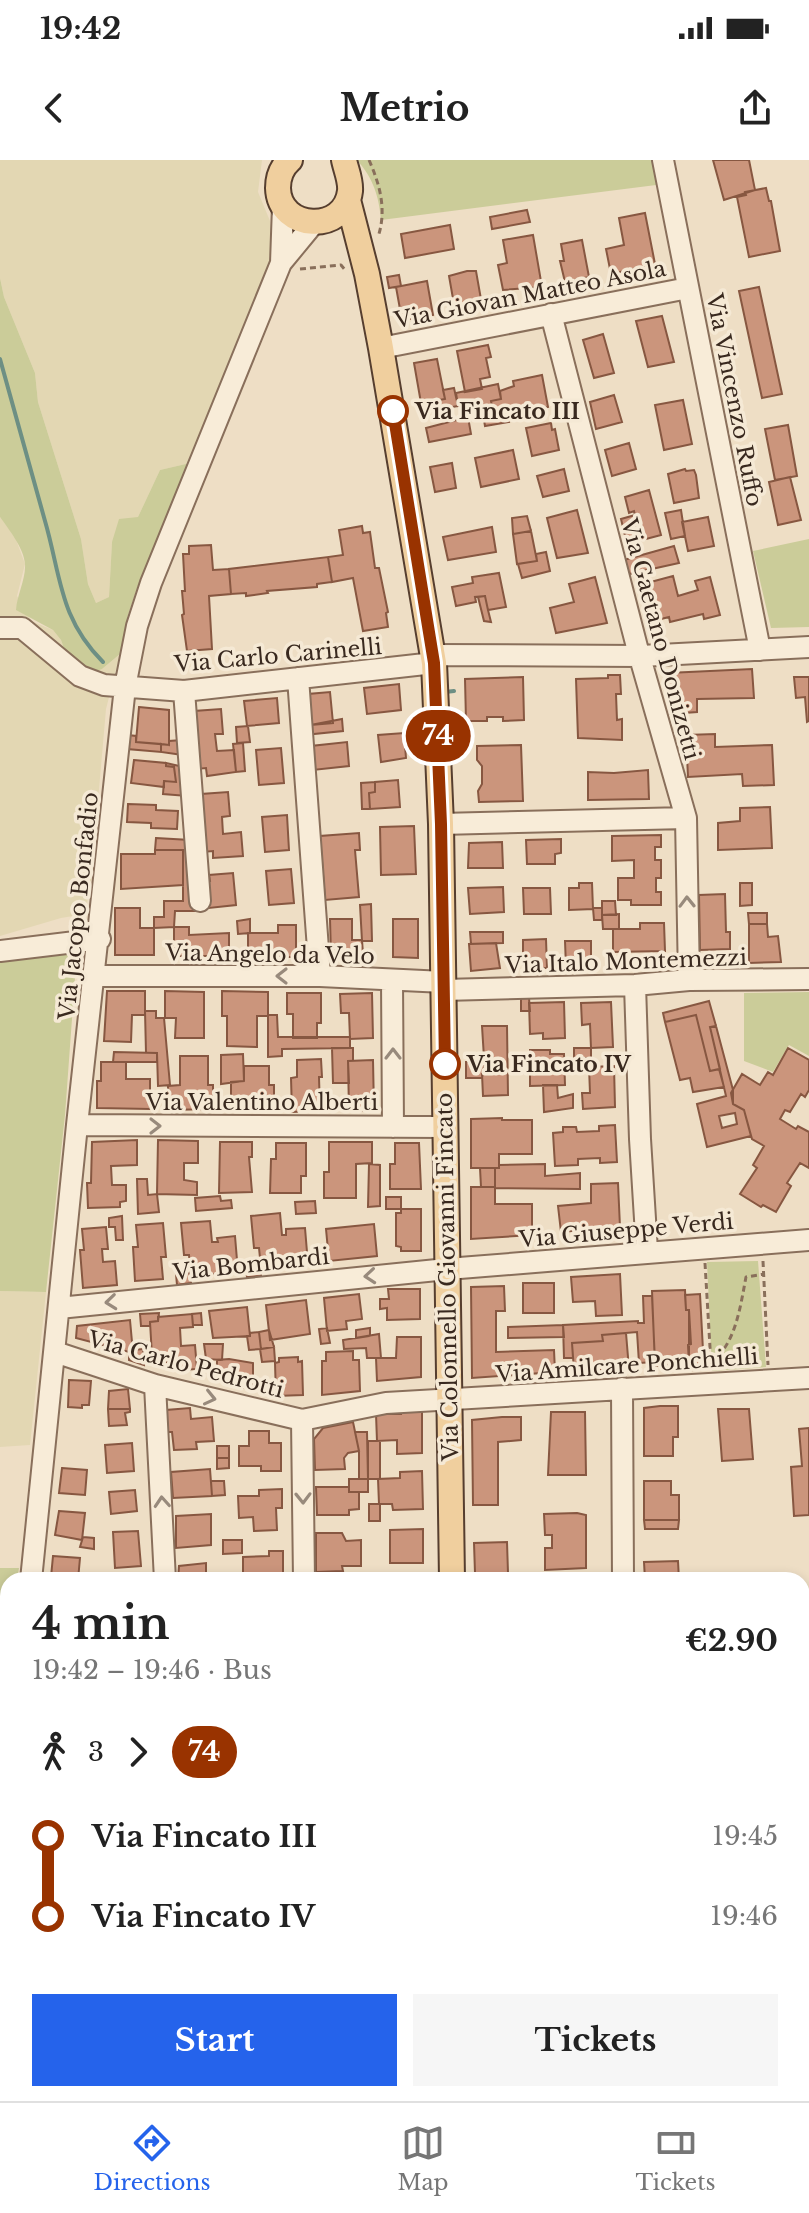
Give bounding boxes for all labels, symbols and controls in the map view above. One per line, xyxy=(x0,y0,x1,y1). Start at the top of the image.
text: 19:42 xyxy=(40,10,121,47)
icon: back xyxy=(32,86,76,130)
text: Metrio xyxy=(340,86,469,131)
icon: share xyxy=(733,86,777,130)
street label: Via Giovan Matteo Asola xyxy=(391,255,669,334)
street label: Via Vincenzo Ruffo xyxy=(700,290,768,509)
marker: Via Fincato III xyxy=(378,396,408,426)
place label: Via Fincato III xyxy=(414,398,580,425)
street label: Via Gaetano Donizetti xyxy=(615,515,706,763)
street label: Via Carlo Carinelli xyxy=(172,633,384,678)
line badge: 74 xyxy=(402,710,474,762)
text: 74 xyxy=(422,718,454,753)
street label: Via Jacopo Bonfadio xyxy=(53,791,104,1022)
one-way arrow xyxy=(679,895,696,908)
street label: Via Angelo da Velo xyxy=(164,939,375,970)
street label: Via Italo Montemezzi xyxy=(504,944,748,979)
one-way arrow xyxy=(275,967,288,985)
one-way arrow xyxy=(384,1047,402,1060)
marker: Via Fincato IV xyxy=(430,1049,460,1079)
place label: Via Fincato IV xyxy=(466,1051,632,1078)
street label: Via Valentino Alberti xyxy=(145,1089,379,1116)
street label: Via Colonnello Giovanni Fincato xyxy=(431,1093,464,1462)
one-way arrow xyxy=(149,1117,162,1134)
street label: Via Giuseppe Verdi xyxy=(517,1208,735,1253)
street label: Via Bombardi xyxy=(171,1243,331,1286)
one-way arrow xyxy=(363,1267,376,1284)
one-way arrow xyxy=(104,1294,117,1311)
street label: Via Carlo Pedrotti xyxy=(84,1325,287,1404)
street label: Via Amilcare Ponchielli xyxy=(494,1343,760,1388)
one-way arrow xyxy=(202,1389,216,1406)
one-way arrow xyxy=(294,1492,312,1505)
one-way arrow xyxy=(154,1495,171,1508)
text: 4 min xyxy=(32,1596,169,1651)
text: €2.90 xyxy=(685,1622,778,1659)
text: 19:42 – 19:46 · Bus xyxy=(32,1654,272,1686)
icon: walk xyxy=(32,1730,76,1774)
icon: forward xyxy=(116,1730,160,1774)
text: 74 xyxy=(188,1734,221,1769)
text: 3 xyxy=(88,1736,104,1768)
text: Via Fincato III xyxy=(92,1818,317,1855)
text: 19:45 xyxy=(712,1820,778,1852)
text: Via Fincato IV xyxy=(92,1898,315,1935)
text: 19:46 xyxy=(710,1900,778,1932)
button: Start xyxy=(32,1994,397,2086)
button: Tickets xyxy=(413,1994,778,2086)
tab: Directions xyxy=(94,2121,210,2196)
tab: Map xyxy=(397,2121,449,2196)
tab: Tickets xyxy=(636,2121,716,2196)

